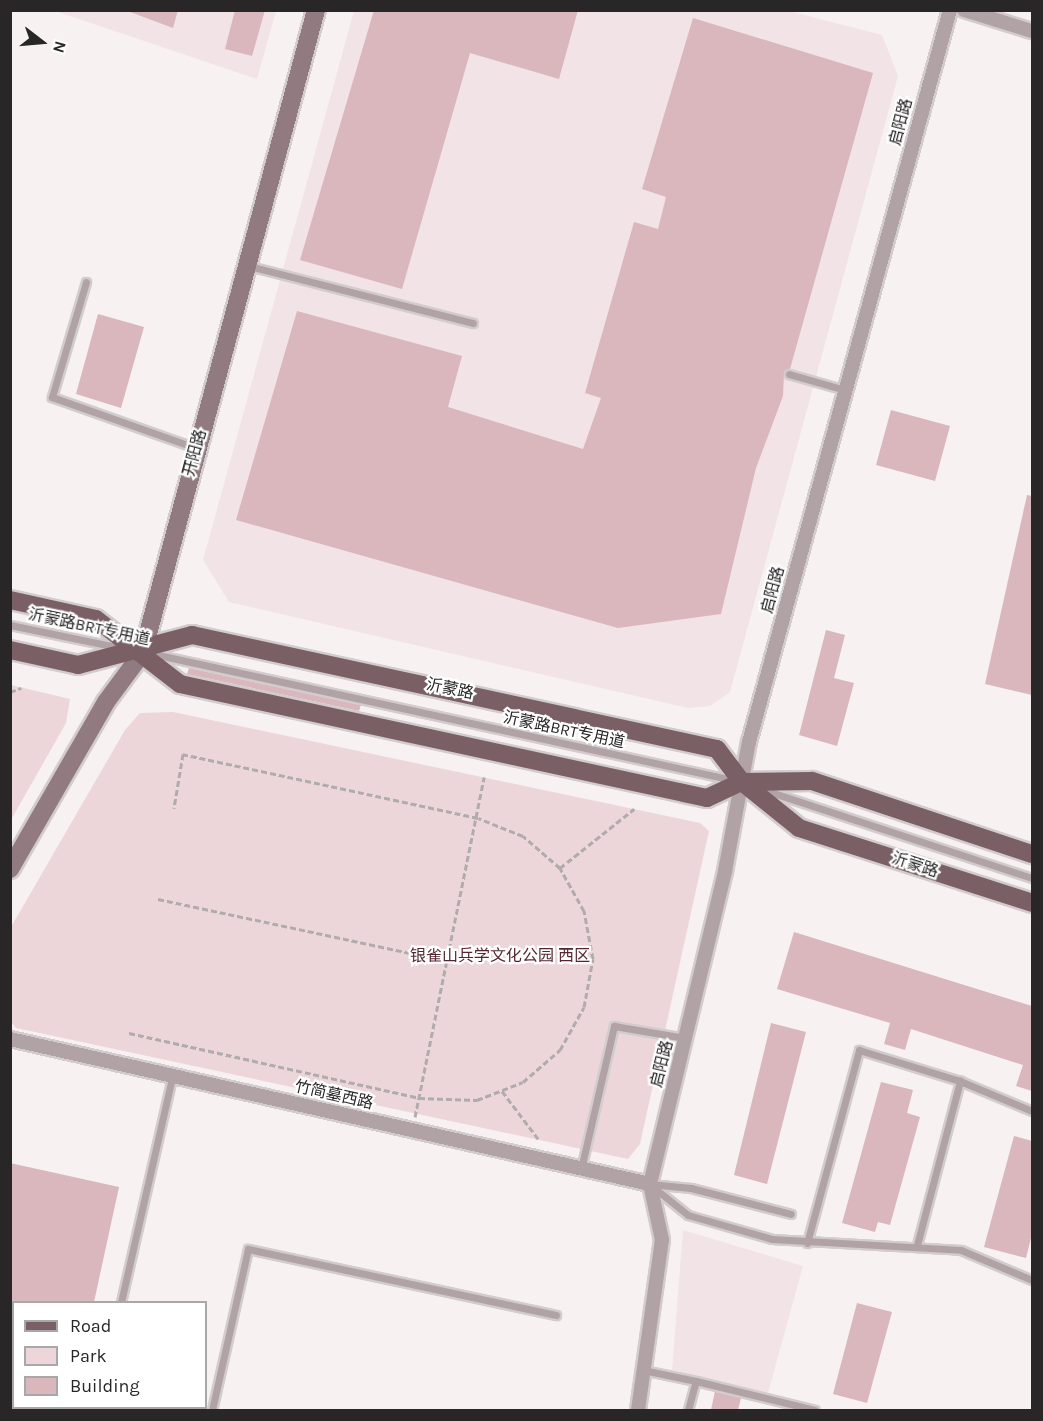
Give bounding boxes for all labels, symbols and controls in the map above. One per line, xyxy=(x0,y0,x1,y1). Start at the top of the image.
north arrow xyxy=(12,12,72,72)
text: N xyxy=(49,39,71,55)
street label: 启阳路 xyxy=(886,96,916,148)
street label: 开阳路 xyxy=(180,427,210,479)
street label: 启阳路 xyxy=(758,564,788,616)
street label: 沂蒙路BRT专用道 xyxy=(26,605,152,649)
street label: 沂蒙路 xyxy=(425,675,475,703)
street label: 沂蒙路BRT专用道 xyxy=(501,708,627,752)
street label: 沂蒙路 xyxy=(889,848,941,882)
park label: 银雀山兵学文化公园 西区 xyxy=(410,946,590,966)
street label: 启阳路 xyxy=(647,1038,677,1090)
street label: 竹简墓西路 xyxy=(293,1077,375,1113)
legend xyxy=(12,1301,207,1409)
text: Road xyxy=(70,1315,111,1337)
text: Park xyxy=(70,1345,107,1367)
text: Building xyxy=(70,1375,140,1397)

